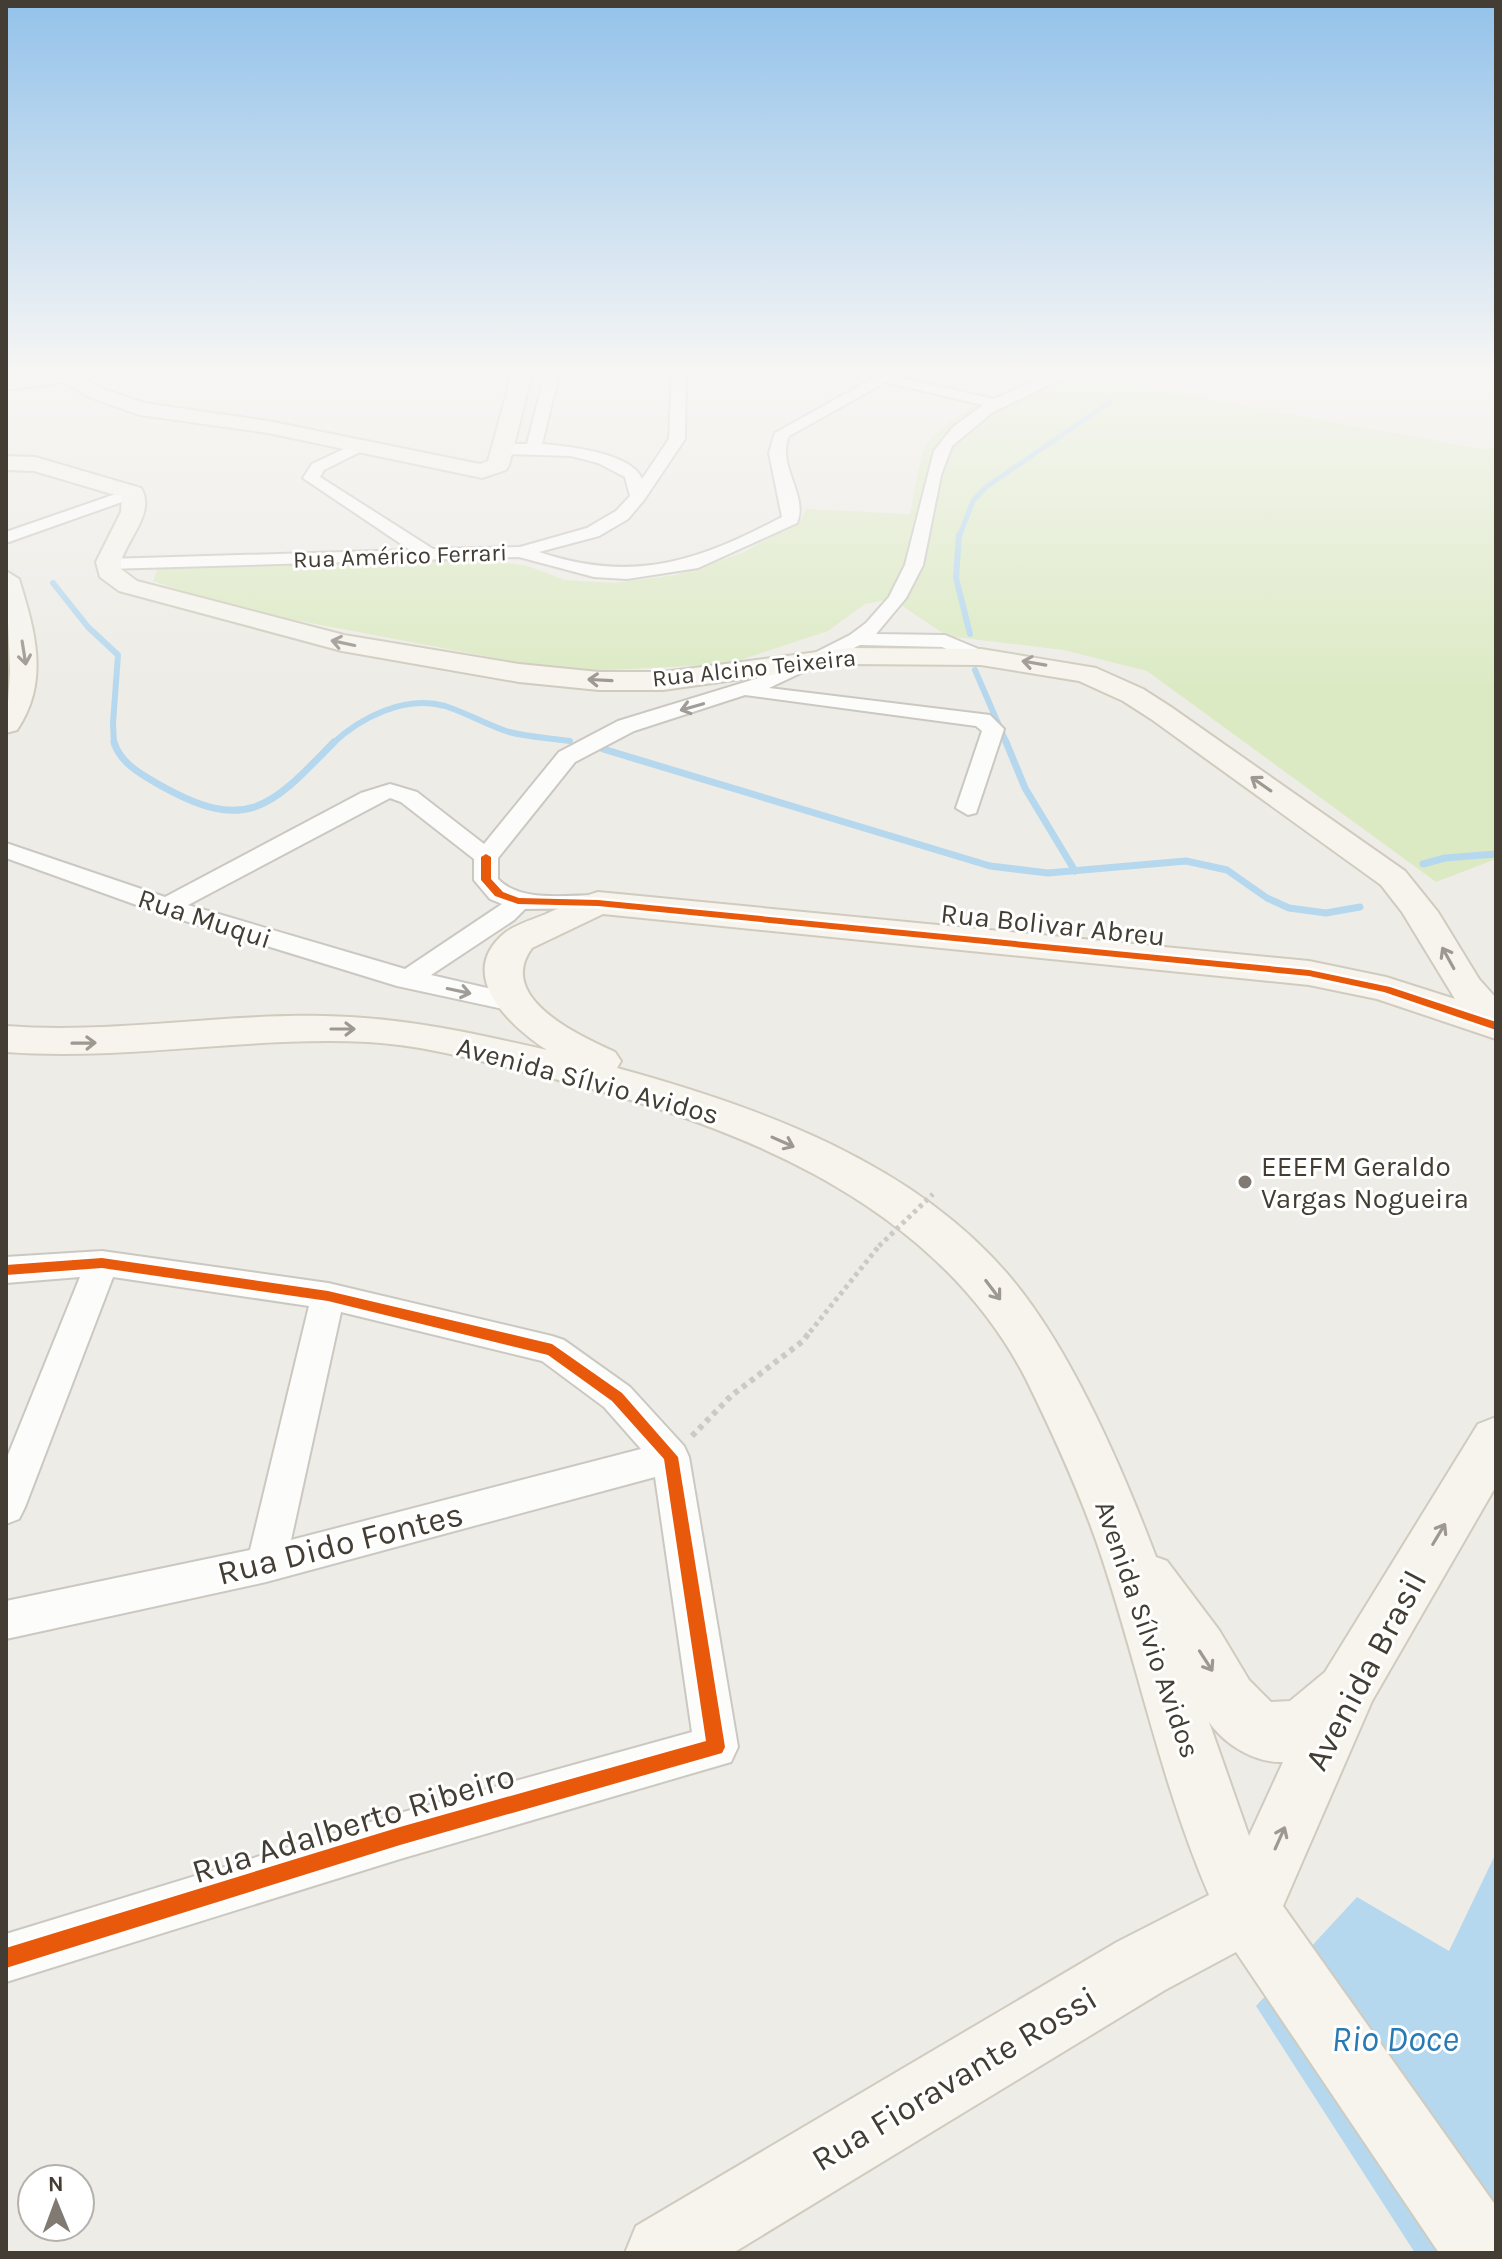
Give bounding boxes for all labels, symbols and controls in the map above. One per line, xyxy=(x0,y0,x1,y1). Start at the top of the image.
street label: Rua Américo Ferrari xyxy=(292,538,508,574)
one-way arrow xyxy=(331,634,356,649)
one-way arrow xyxy=(17,640,32,665)
street label: Rua Alcino Teixeira xyxy=(651,643,857,693)
one-way arrow xyxy=(1022,655,1048,670)
one-way arrow xyxy=(587,672,614,687)
one-way arrow xyxy=(679,700,705,715)
one-way arrow xyxy=(1250,776,1272,792)
street label: Rua Muqui xyxy=(134,881,276,956)
street label: Rua Bolivar Abreu xyxy=(939,896,1167,953)
one-way arrow xyxy=(1440,947,1456,970)
one-way arrow xyxy=(446,984,471,999)
one-way arrow xyxy=(329,1021,356,1037)
street label: Avenida Sílvio Avidos xyxy=(453,1030,722,1131)
one-way arrow xyxy=(70,1036,97,1051)
one-way arrow xyxy=(771,1135,795,1150)
place label: EEEFM Geraldo Vargas Nogueira xyxy=(1261,1150,1469,1215)
marker: EEEFM Geraldo Vargas Nogueira xyxy=(1236,1173,1254,1191)
one-way arrow xyxy=(985,1279,1002,1300)
street label: Rua Dido Fontes xyxy=(213,1494,467,1594)
street label: Avenida Sílvio Avidos xyxy=(1088,1496,1207,1762)
one-way arrow xyxy=(1431,1523,1447,1546)
street label: Avenida Brasil xyxy=(1296,1564,1435,1777)
one-way arrow xyxy=(1198,1649,1214,1672)
street label: Rua Adalberto Ribeiro xyxy=(187,1756,519,1892)
one-way arrow xyxy=(1274,1827,1289,1851)
street label: Rua Fioravante Rossi xyxy=(805,1978,1104,2180)
water label: Rio Doce xyxy=(1331,2018,1459,2060)
north arrow xyxy=(16,2163,96,2243)
text: N xyxy=(48,2171,64,2197)

